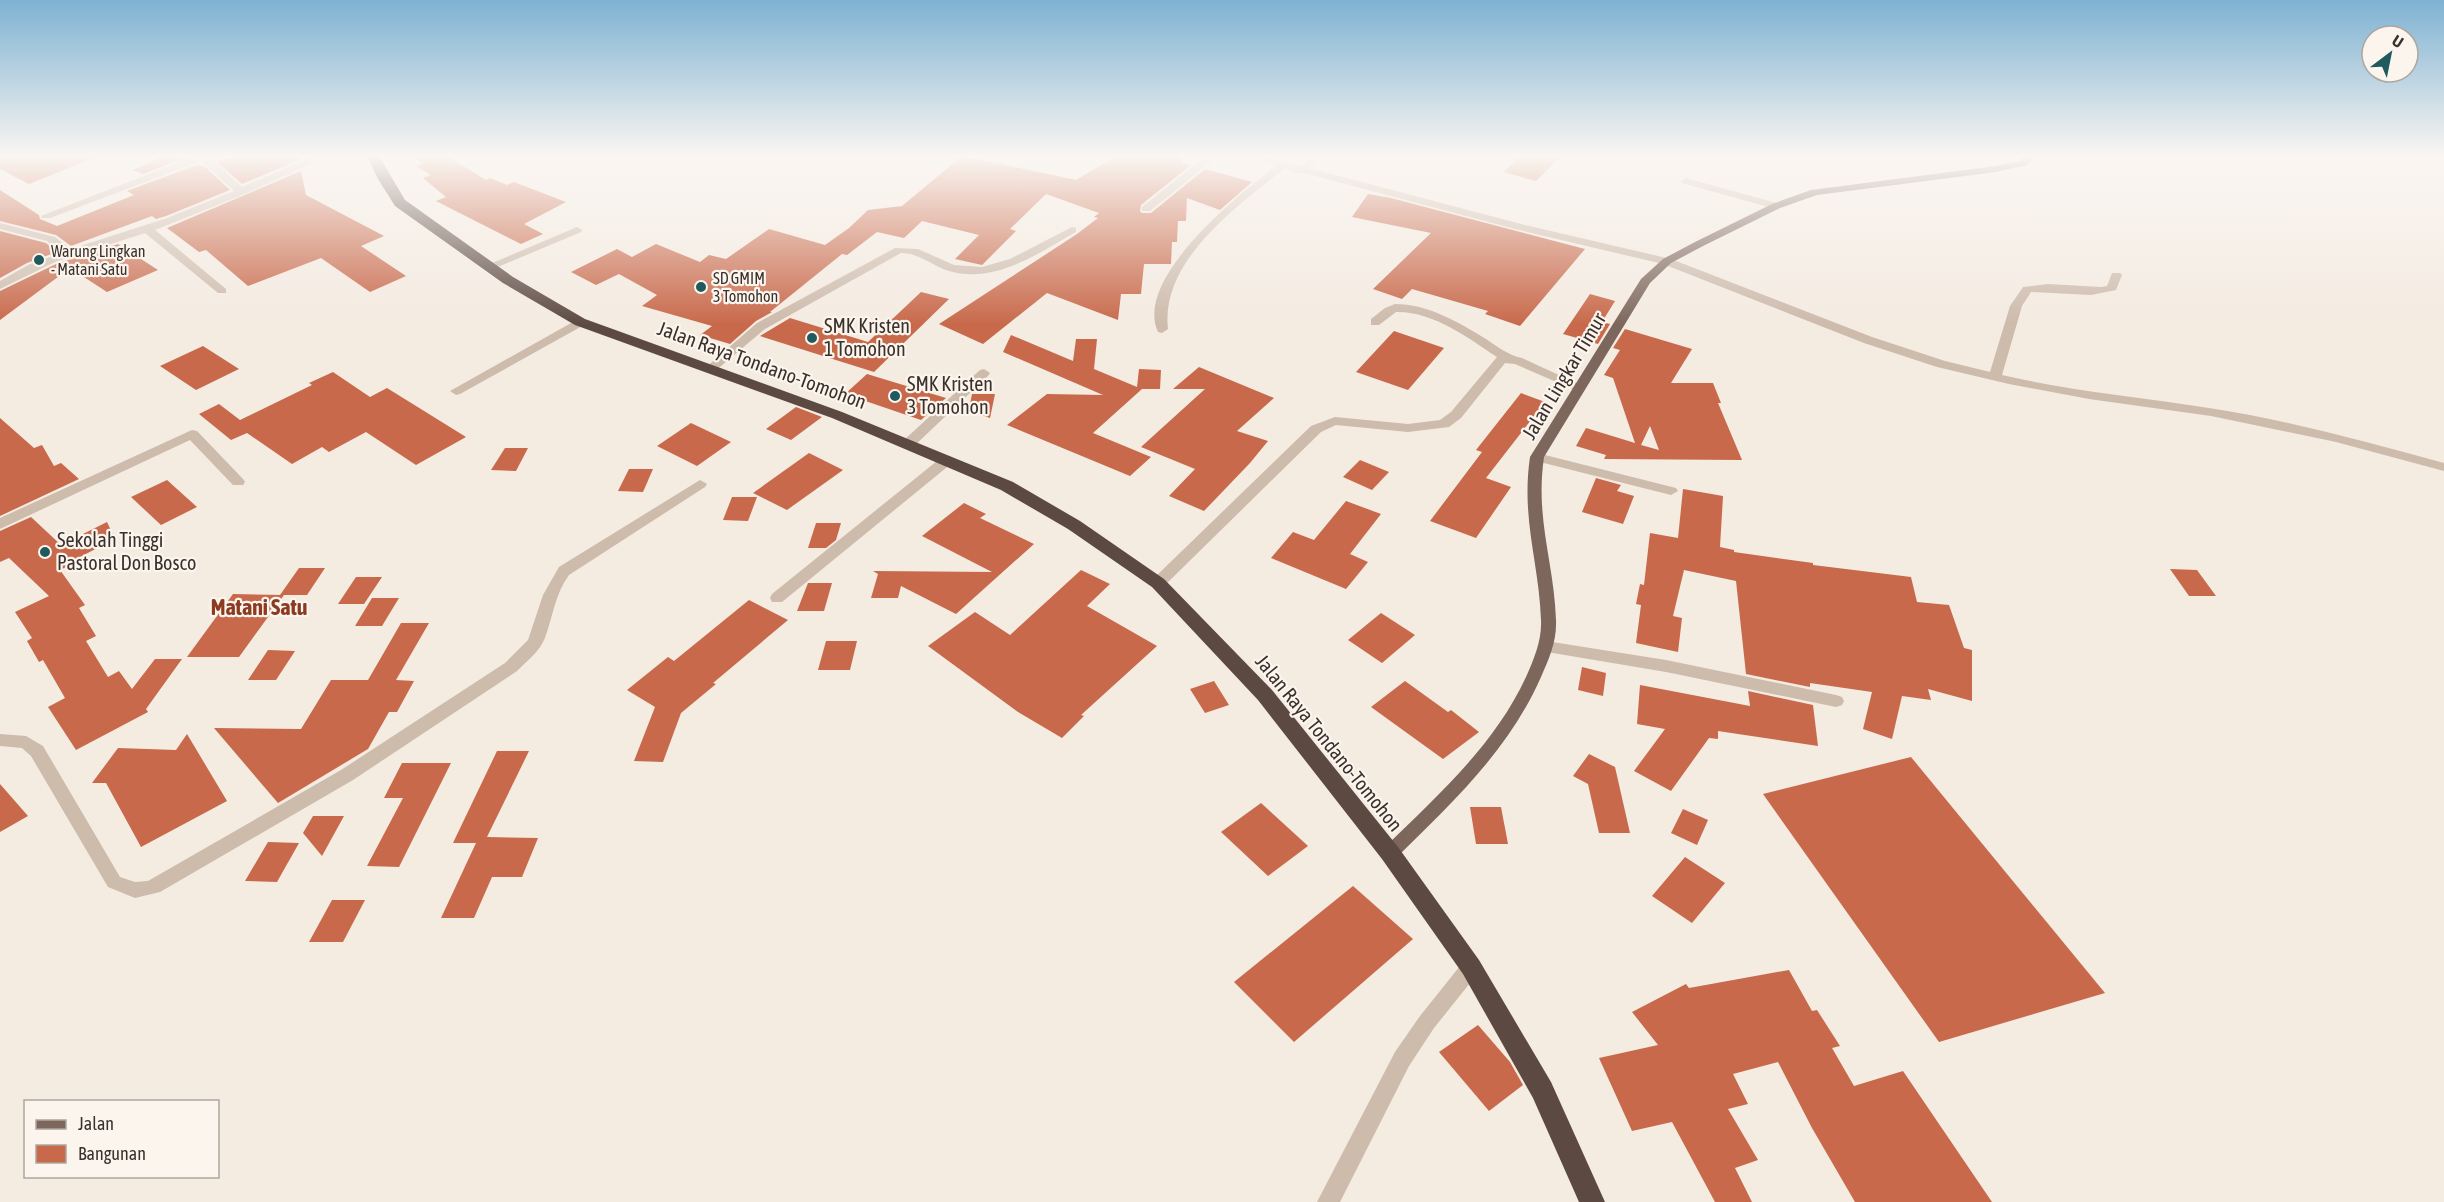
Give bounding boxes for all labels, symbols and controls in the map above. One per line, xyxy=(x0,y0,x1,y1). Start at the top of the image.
north arrow xyxy=(2360,24,2420,84)
text: U xyxy=(2389,31,2407,51)
place label: Warung Lingkan - Matani Satu xyxy=(51,242,146,278)
marker: Warung Lingkan - Matani Satu xyxy=(32,253,46,267)
place label: SD GMIM 3 Tomohon xyxy=(713,269,778,305)
marker: SD GMIM 3 Tomohon xyxy=(694,280,708,294)
street label: Jalan Lingkar Timur xyxy=(1517,308,1611,443)
place label: SMK Kristen 1 Tomohon xyxy=(824,314,910,360)
street label: Jalan Raya Tondano-Tomohon xyxy=(655,316,870,413)
marker: SMK Kristen 1 Tomohon xyxy=(805,331,819,345)
place label: SMK Kristen 3 Tomohon xyxy=(907,372,993,418)
marker: SMK Kristen 3 Tomohon xyxy=(888,389,902,403)
place label: Sekolah Tinggi Pastoral Don Bosco xyxy=(57,528,196,574)
marker: Sekolah Tinggi Pastoral Don Bosco xyxy=(38,545,52,559)
district label: Matani Satu xyxy=(211,594,307,620)
street label: Jalan Raya Tondano-Tomohon xyxy=(1251,650,1408,836)
legend xyxy=(24,1100,219,1178)
text: Jalan xyxy=(78,1113,114,1134)
text: Bangunan xyxy=(78,1143,146,1164)

